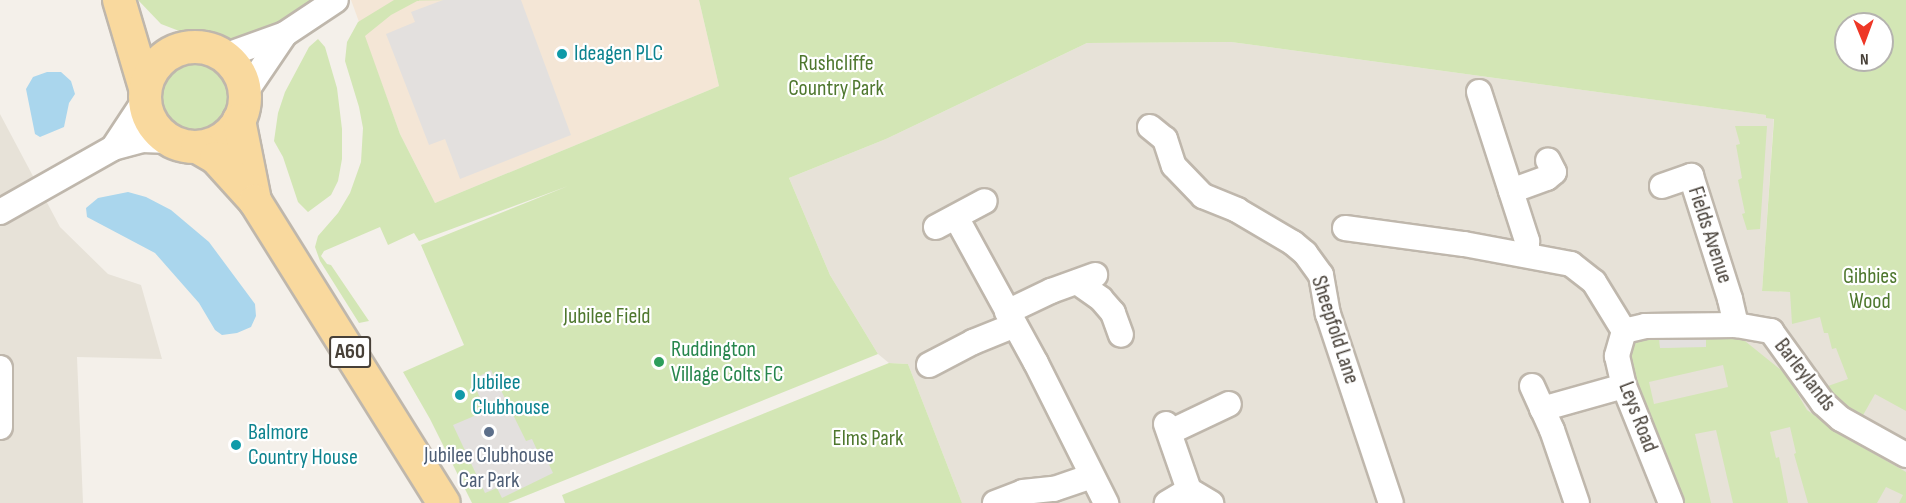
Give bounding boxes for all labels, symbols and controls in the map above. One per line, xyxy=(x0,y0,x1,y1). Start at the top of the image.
north arrow xyxy=(1834,12,1894,72)
place label: Ideagen PLC xyxy=(574,41,663,67)
marker: Ideagen PLC xyxy=(555,47,569,61)
text: N xyxy=(1860,49,1869,68)
park label: Rushcliffe Country Park xyxy=(788,50,884,101)
street label: Fields Avenue xyxy=(1682,183,1738,287)
park label: Gibbies Wood xyxy=(1843,263,1897,314)
street label: Sheepfold Lane xyxy=(1305,273,1365,387)
park label: Jubilee Field xyxy=(563,304,651,330)
street label: Barleylands xyxy=(1768,333,1842,417)
road number: A60 xyxy=(329,334,371,370)
place label: Ruddington Village Colts FC xyxy=(671,336,783,388)
marker: Ruddington Village Colts FC xyxy=(652,355,666,369)
place label: Jubilee Clubhouse xyxy=(472,369,550,420)
street label: Leys Road xyxy=(1613,378,1663,456)
marker: Jubilee Clubhouse xyxy=(453,388,467,402)
place label: Balmore Country House xyxy=(248,419,358,470)
marker: Jubilee Clubhouse Car Park xyxy=(482,425,496,439)
park label: Elms Park xyxy=(833,426,903,452)
marker: Balmore Country House xyxy=(229,438,243,452)
place label: Jubilee Clubhouse Car Park xyxy=(424,442,554,494)

